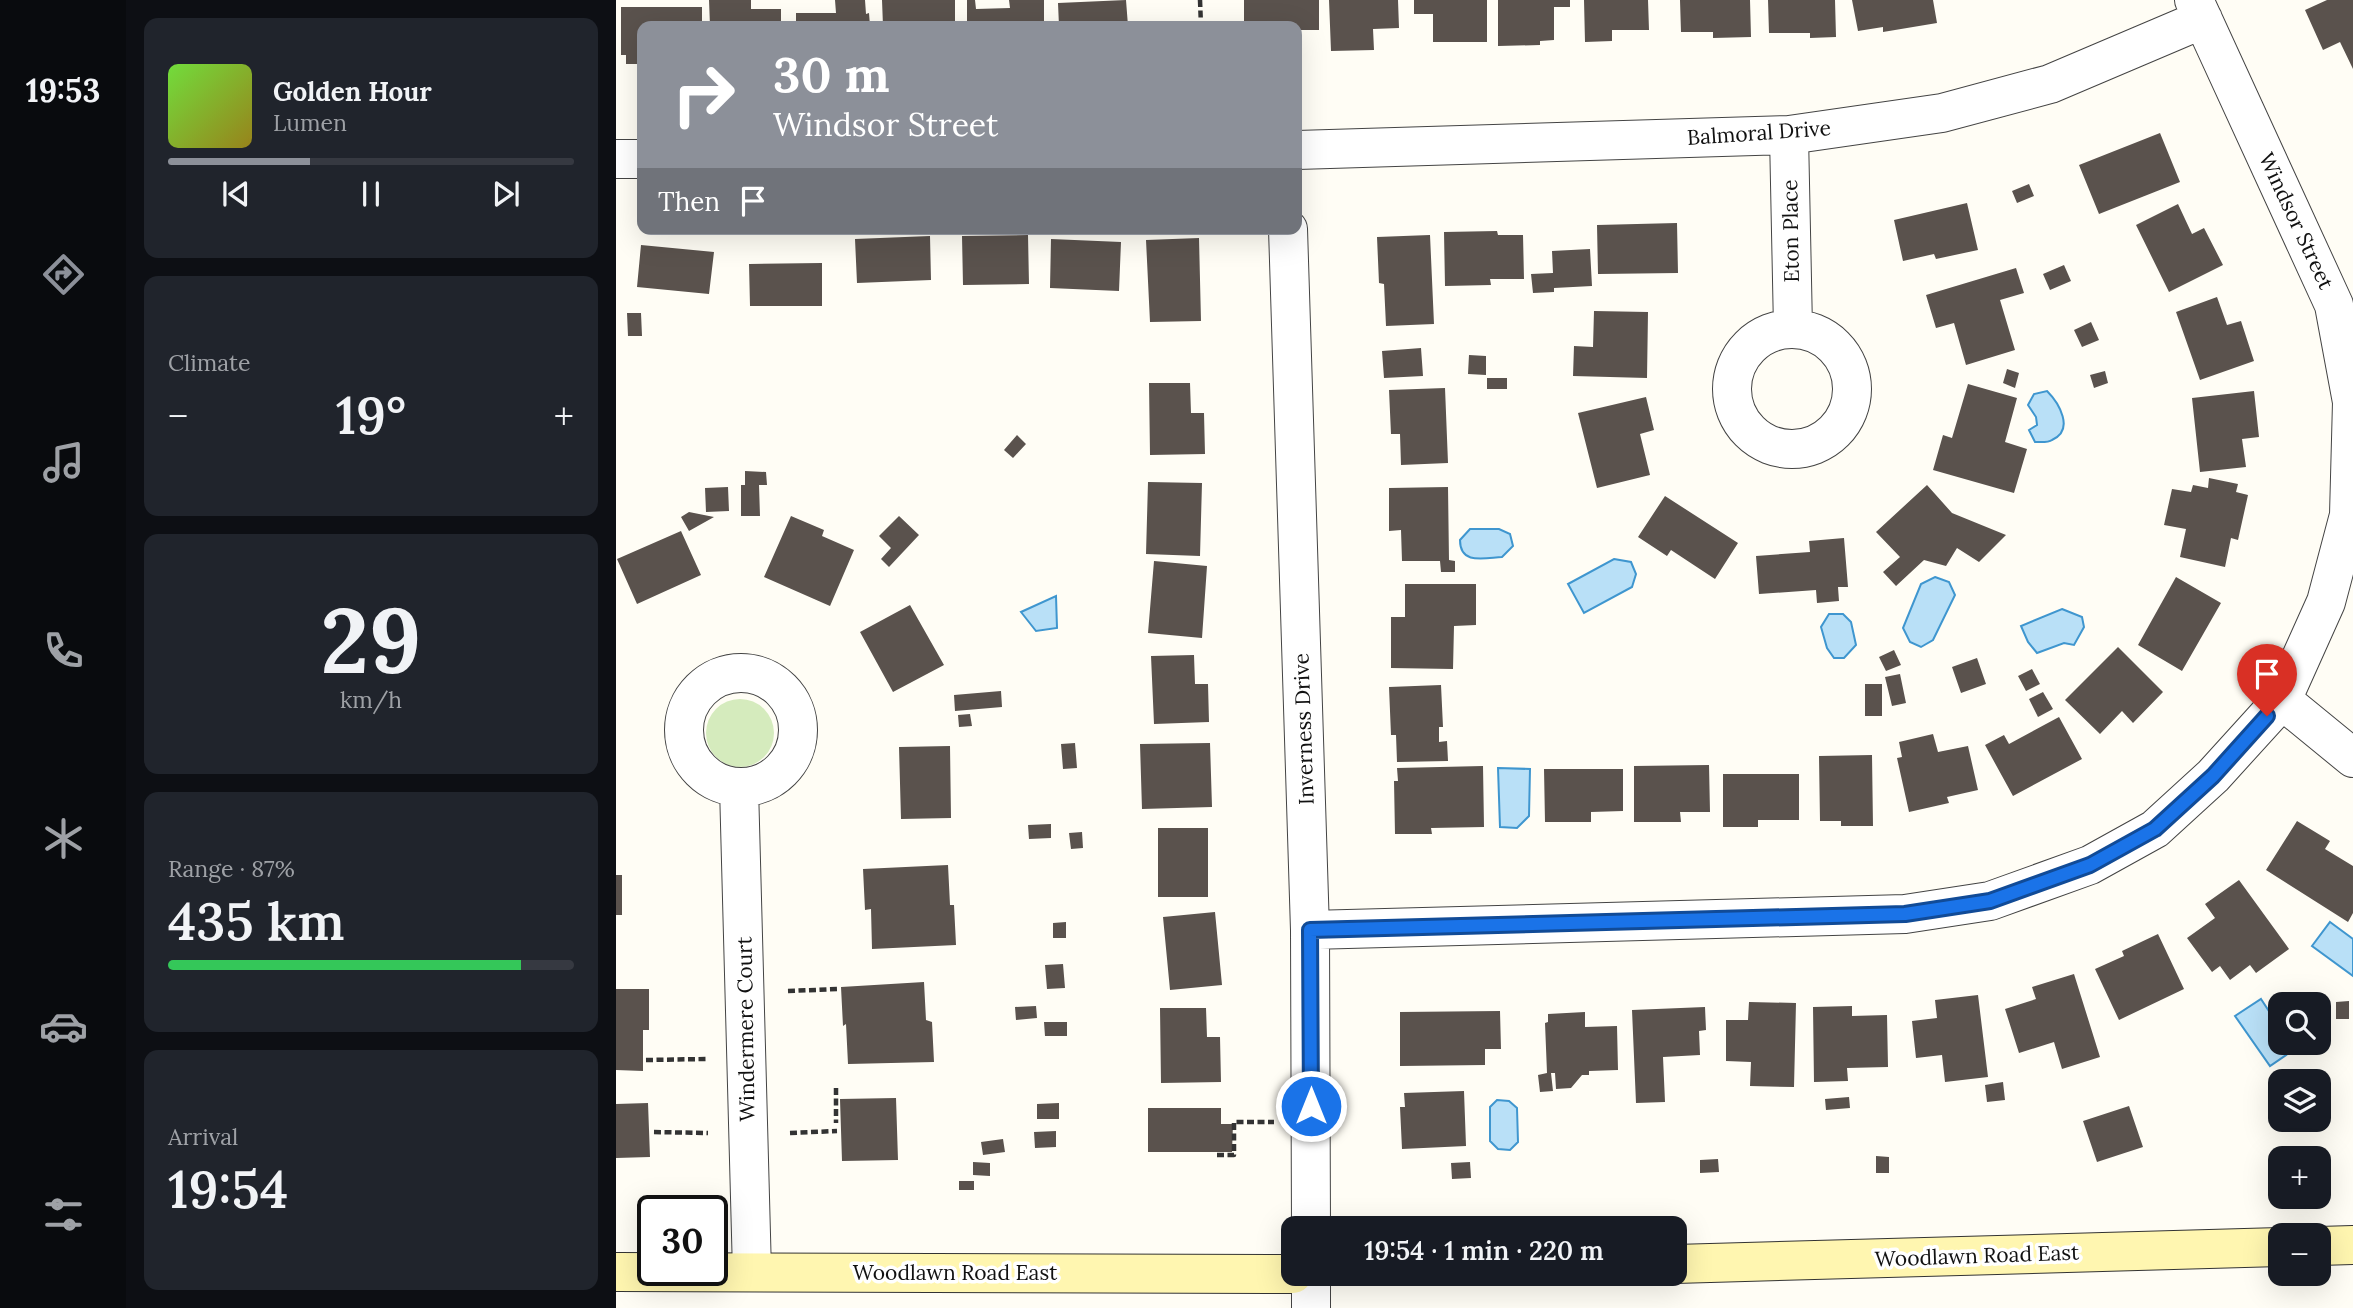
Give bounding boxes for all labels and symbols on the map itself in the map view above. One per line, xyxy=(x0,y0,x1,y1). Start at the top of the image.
street label: Balmoral Drive xyxy=(1686,114,1832,151)
street label: Windsor Street xyxy=(2253,148,2340,294)
street label: Eton Place xyxy=(1776,179,1805,283)
pin xyxy=(2237,644,2297,716)
street label: Inverness Drive xyxy=(1287,653,1320,805)
street label: Windermere Court xyxy=(730,935,761,1122)
position arrow xyxy=(1274,1069,1348,1143)
speed limit sign: 30 xyxy=(637,1195,728,1286)
street label: Woodlawn Road East xyxy=(1874,1238,2081,1273)
street label: Woodlawn Road East xyxy=(853,1259,1058,1286)

